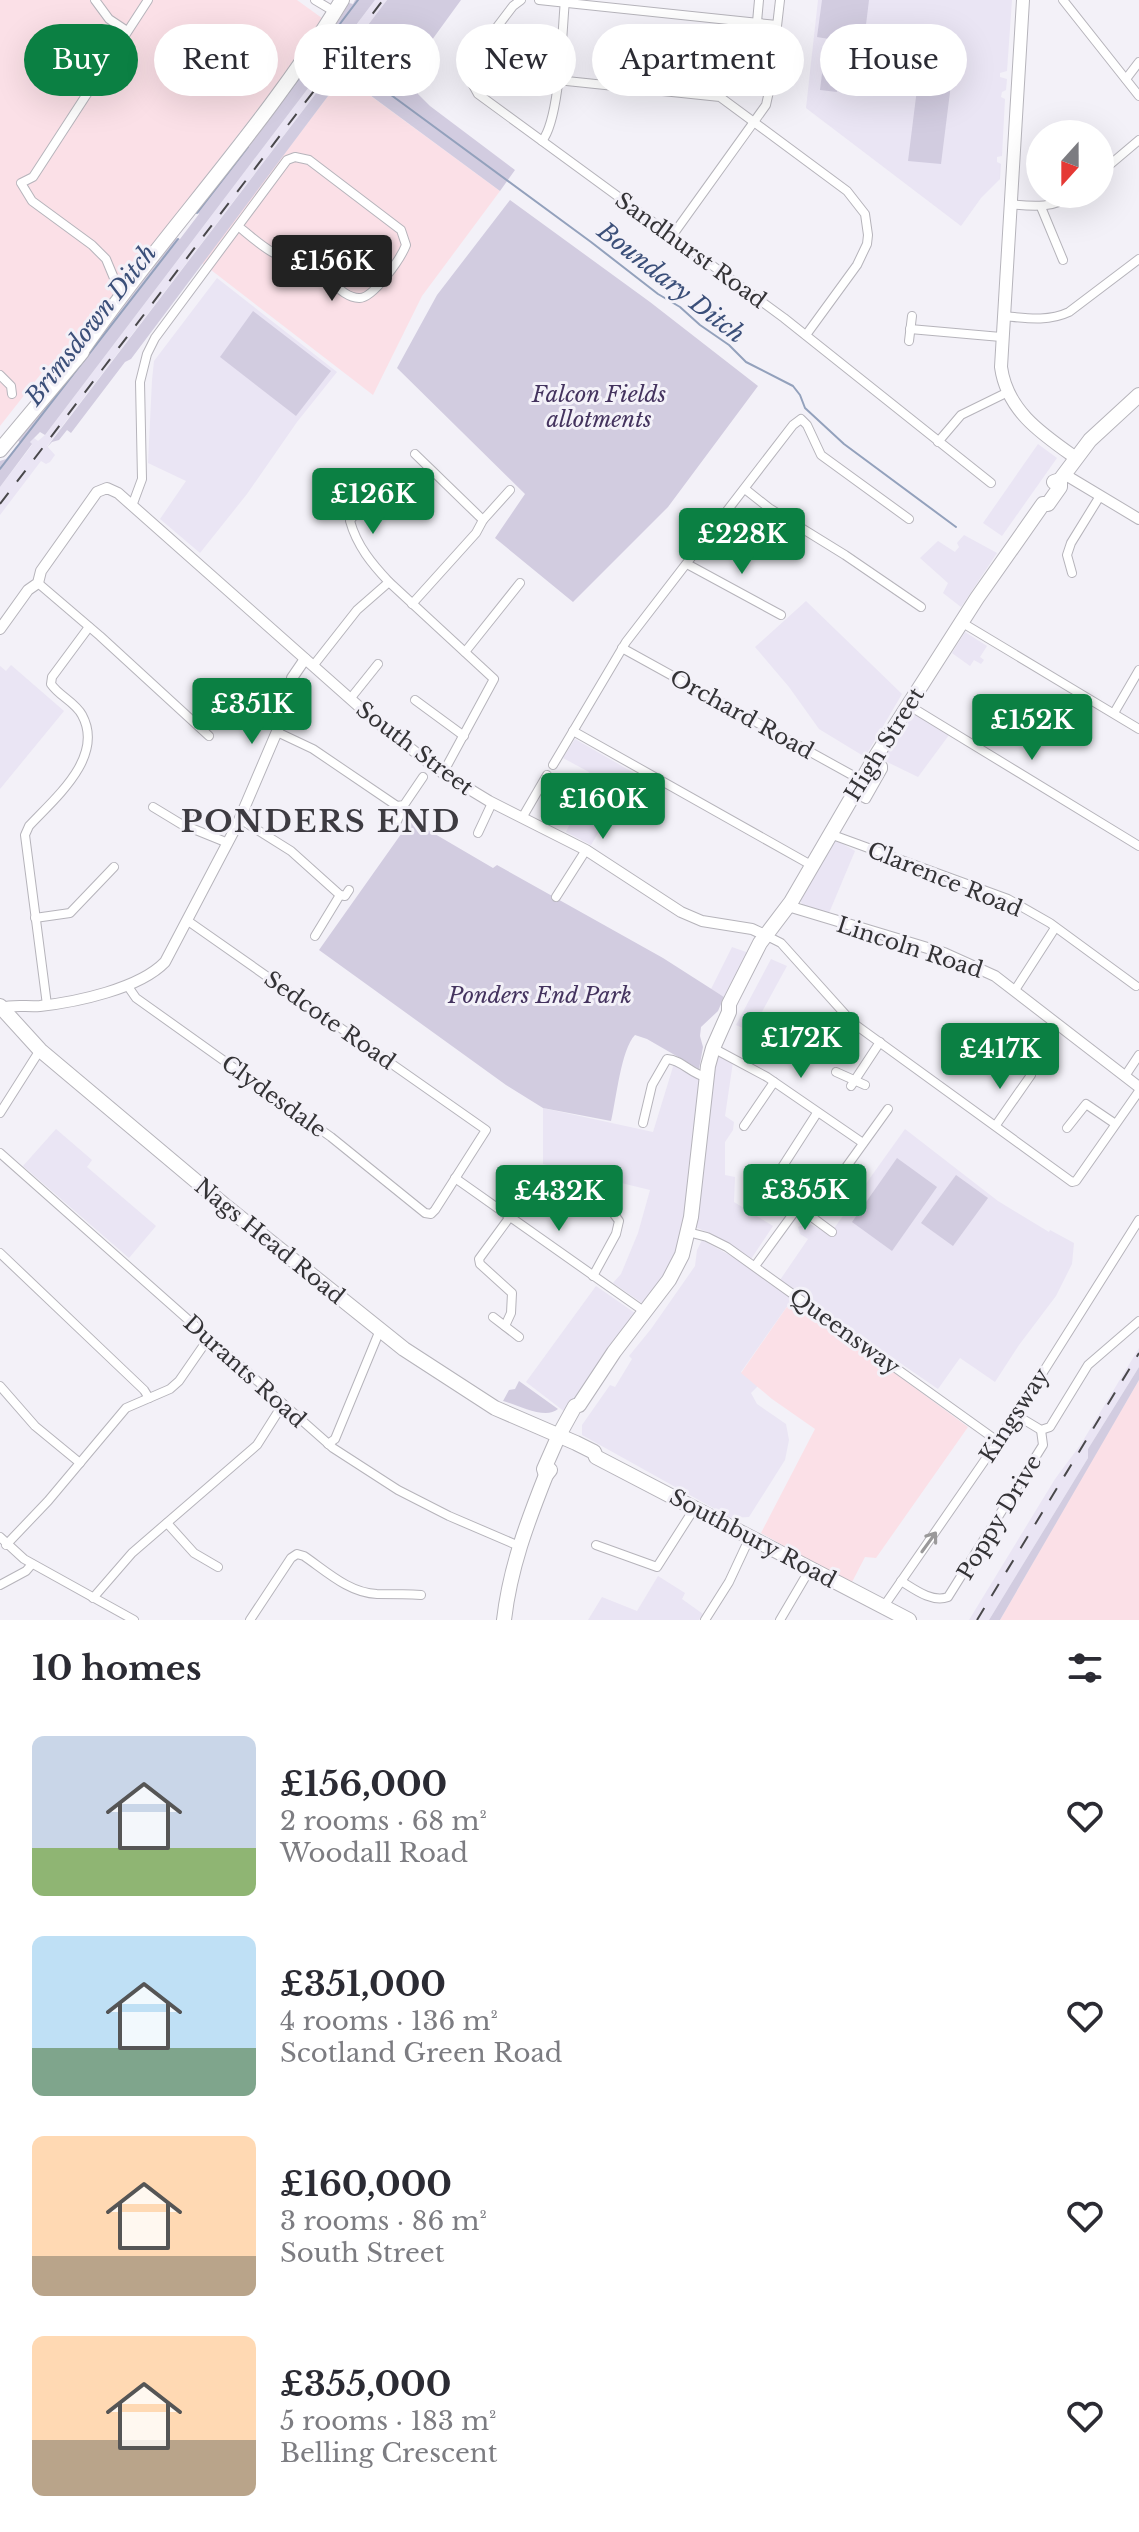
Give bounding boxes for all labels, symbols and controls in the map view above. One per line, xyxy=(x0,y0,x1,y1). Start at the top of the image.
chip: Buy xyxy=(24,24,138,96)
chip: Rent xyxy=(154,24,278,96)
chip: Filters xyxy=(294,24,440,96)
chip: New xyxy=(456,24,576,96)
chip: Apartment xyxy=(592,24,804,96)
chip: House xyxy=(820,24,967,96)
north arrow xyxy=(1026,120,1114,208)
map controls xyxy=(1026,120,1114,208)
street label: Sandhurst Road xyxy=(610,187,772,314)
water label: Boundary Ditch xyxy=(591,216,751,349)
pin: £156K xyxy=(276,235,388,303)
water label: Brimsdown Ditch xyxy=(18,239,162,412)
text: £156K xyxy=(290,245,374,277)
park label: Falcon Fields allotments xyxy=(531,381,666,433)
pin: £126K xyxy=(317,468,429,536)
text: £126K xyxy=(330,478,416,510)
pin: £228K xyxy=(686,508,798,576)
text: £228K xyxy=(697,518,787,550)
street label: Orchard Road xyxy=(665,664,818,765)
pin: £351K xyxy=(196,678,308,746)
street label: High Street xyxy=(839,682,930,806)
text: £351K xyxy=(210,688,294,720)
pin: £152K xyxy=(976,694,1088,762)
street label: South Street xyxy=(351,696,479,801)
text: £152K xyxy=(990,704,1074,736)
pin: £160K xyxy=(547,773,659,841)
text: £160K xyxy=(559,783,647,815)
district label: PONDERS END xyxy=(181,803,461,840)
street label: Clarence Road xyxy=(864,836,1026,923)
street label: Lincoln Road xyxy=(833,911,986,984)
street label: Sedcote Road xyxy=(259,965,400,1076)
park label: Ponders End Park xyxy=(447,982,632,1009)
pin: £172K xyxy=(745,1012,857,1080)
text: £172K xyxy=(760,1022,842,1054)
pin: £417K xyxy=(944,1023,1056,1091)
text: £417K xyxy=(959,1033,1041,1065)
street label: Clydesdale xyxy=(216,1049,331,1143)
pin: £355K xyxy=(749,1164,861,1232)
pin: £432K xyxy=(503,1165,615,1233)
street label: Nags Head Road xyxy=(189,1173,350,1310)
text: £355K xyxy=(761,1174,849,1206)
text: £432K xyxy=(514,1175,604,1207)
street label: Queensway xyxy=(784,1282,905,1381)
street label: Durants Road xyxy=(178,1309,311,1433)
street label: Kingsway xyxy=(974,1363,1055,1468)
street label: Poppy Drive xyxy=(952,1450,1047,1585)
street label: Southbury Road xyxy=(665,1483,841,1594)
one-way arrow xyxy=(920,1532,937,1554)
icon: filters xyxy=(1063,1646,1107,1690)
text: 10 homes xyxy=(32,1647,202,1689)
text: £156,000 xyxy=(280,1763,447,1805)
icon: home xyxy=(96,1768,192,1864)
icon: heart xyxy=(1063,1794,1107,1838)
text: 2 rooms · 68 m² xyxy=(280,1805,487,1837)
text: Woodall Road xyxy=(280,1837,468,1869)
text: £351,000 xyxy=(280,1963,446,2005)
icon: home xyxy=(96,1968,192,2064)
icon: heart xyxy=(1063,1994,1107,2038)
text: 4 rooms · 136 m² xyxy=(280,2005,498,2037)
text: Scotland Green Road xyxy=(280,2037,562,2069)
text: £160,000 xyxy=(280,2163,452,2205)
icon: home xyxy=(96,2168,192,2264)
icon: heart xyxy=(1063,2194,1107,2238)
text: 3 rooms · 86 m² xyxy=(280,2205,487,2237)
text: South Street xyxy=(280,2237,445,2269)
text: £355,000 xyxy=(280,2363,451,2405)
icon: home xyxy=(96,2368,192,2464)
icon: heart xyxy=(1063,2394,1107,2438)
text: 5 rooms · 183 m² xyxy=(280,2405,497,2437)
text: Belling Crescent xyxy=(280,2437,498,2469)

